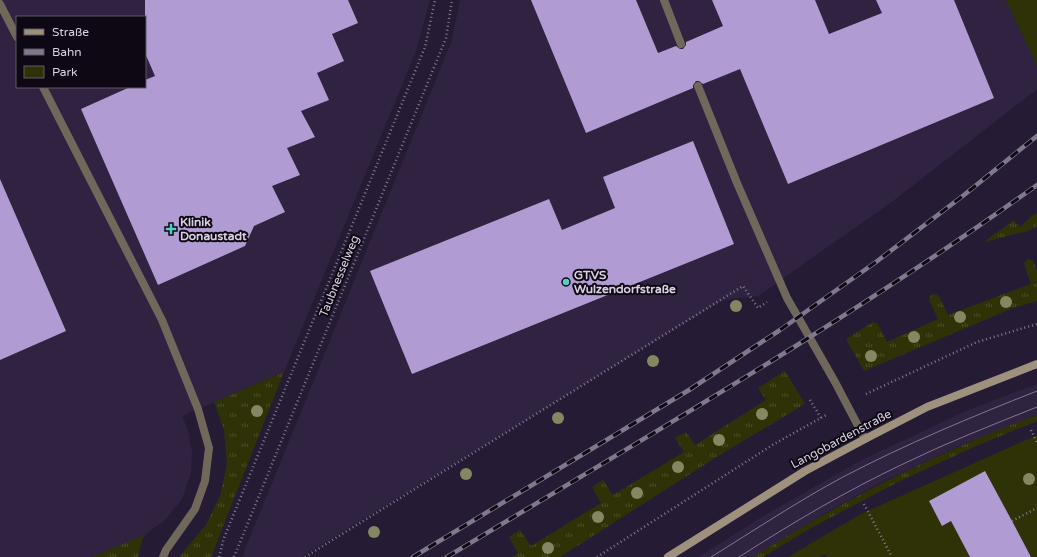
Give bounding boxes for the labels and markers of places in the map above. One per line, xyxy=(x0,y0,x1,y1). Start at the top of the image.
place label: Klinik Donaustadt xyxy=(180,215,247,243)
marker: Klinik Donaustadt xyxy=(165,223,177,235)
place label: GTVS Wulzendorfstraße xyxy=(574,268,676,296)
marker: GTVS Wulzendorfstraße xyxy=(561,277,571,287)

